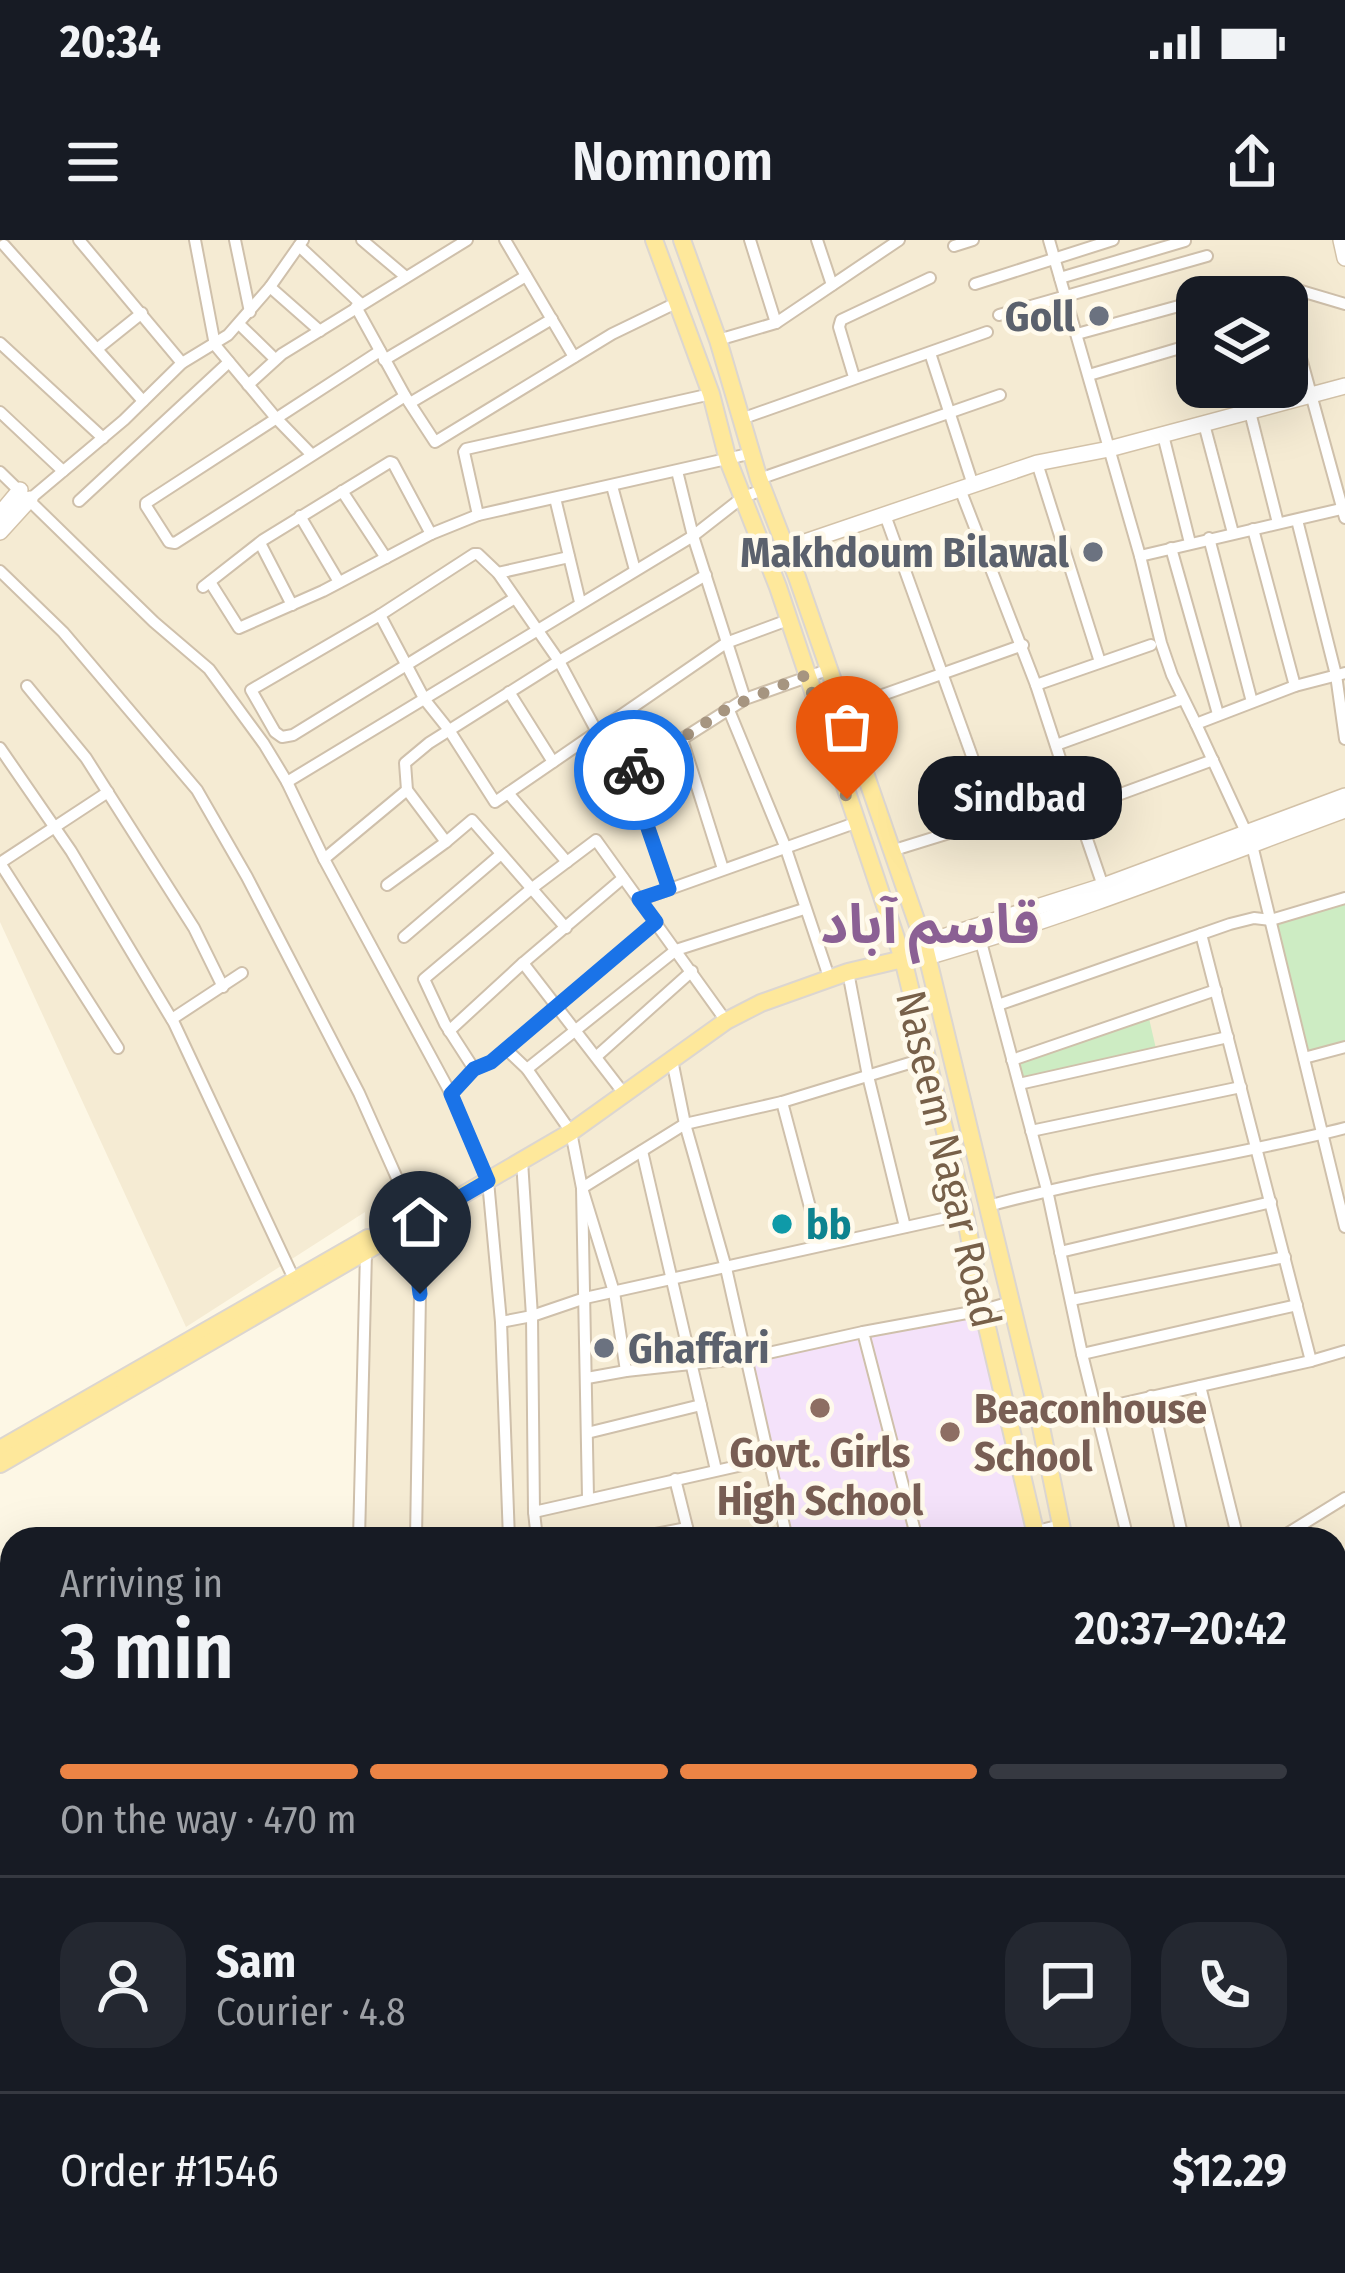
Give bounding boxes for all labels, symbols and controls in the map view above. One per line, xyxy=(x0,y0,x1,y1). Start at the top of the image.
text: 20:34 xyxy=(60,15,161,69)
icon: menu xyxy=(60,129,126,195)
icon: share xyxy=(1219,129,1285,195)
text: Nomnom xyxy=(572,130,773,194)
map controls xyxy=(1176,276,1308,408)
button: layers xyxy=(1176,276,1308,408)
place label: Goll xyxy=(1005,292,1076,342)
marker: Goll xyxy=(1086,303,1112,329)
place label: Makhdoum Bilawal xyxy=(740,528,1070,578)
marker: Makhdoum Bilawal xyxy=(1080,539,1106,565)
pin xyxy=(796,676,898,799)
icon: bag xyxy=(814,694,880,760)
courier xyxy=(574,710,694,830)
icon: bike xyxy=(601,737,667,803)
callout: Sindbad xyxy=(919,757,1123,841)
text: Sindbad xyxy=(954,775,1086,821)
district label: قاسم آباد xyxy=(820,893,1040,965)
street label: Naseem Nagar Road xyxy=(885,986,1011,1333)
pin xyxy=(369,1171,471,1294)
icon: home xyxy=(387,1189,453,1255)
place label: bb xyxy=(806,1200,852,1250)
marker: bb xyxy=(769,1211,795,1237)
place label: Ghaffari xyxy=(628,1324,770,1374)
marker: Ghaffari xyxy=(591,1335,617,1361)
place label: Beaconhouse School xyxy=(974,1384,1207,1482)
marker: Govt. Girls High School xyxy=(807,1395,833,1421)
marker: Beaconhouse School xyxy=(937,1419,963,1445)
place label: Govt. Girls High School xyxy=(717,1428,924,1526)
text: Arriving in xyxy=(60,1561,223,1607)
text: 20:37–20:42 xyxy=(1075,1602,1287,1656)
text: 3 min xyxy=(60,1605,234,1699)
text: On the way · 470 m xyxy=(60,1797,356,1843)
button: person xyxy=(60,1922,186,2048)
button: chat xyxy=(1005,1922,1131,2048)
button: phone xyxy=(1161,1922,1287,2048)
text: Sam xyxy=(216,1935,296,1989)
text: Courier · 4.8 xyxy=(216,1989,406,2035)
text: Order #1546 xyxy=(60,2144,279,2198)
text: $12.29 xyxy=(1172,2144,1287,2198)

